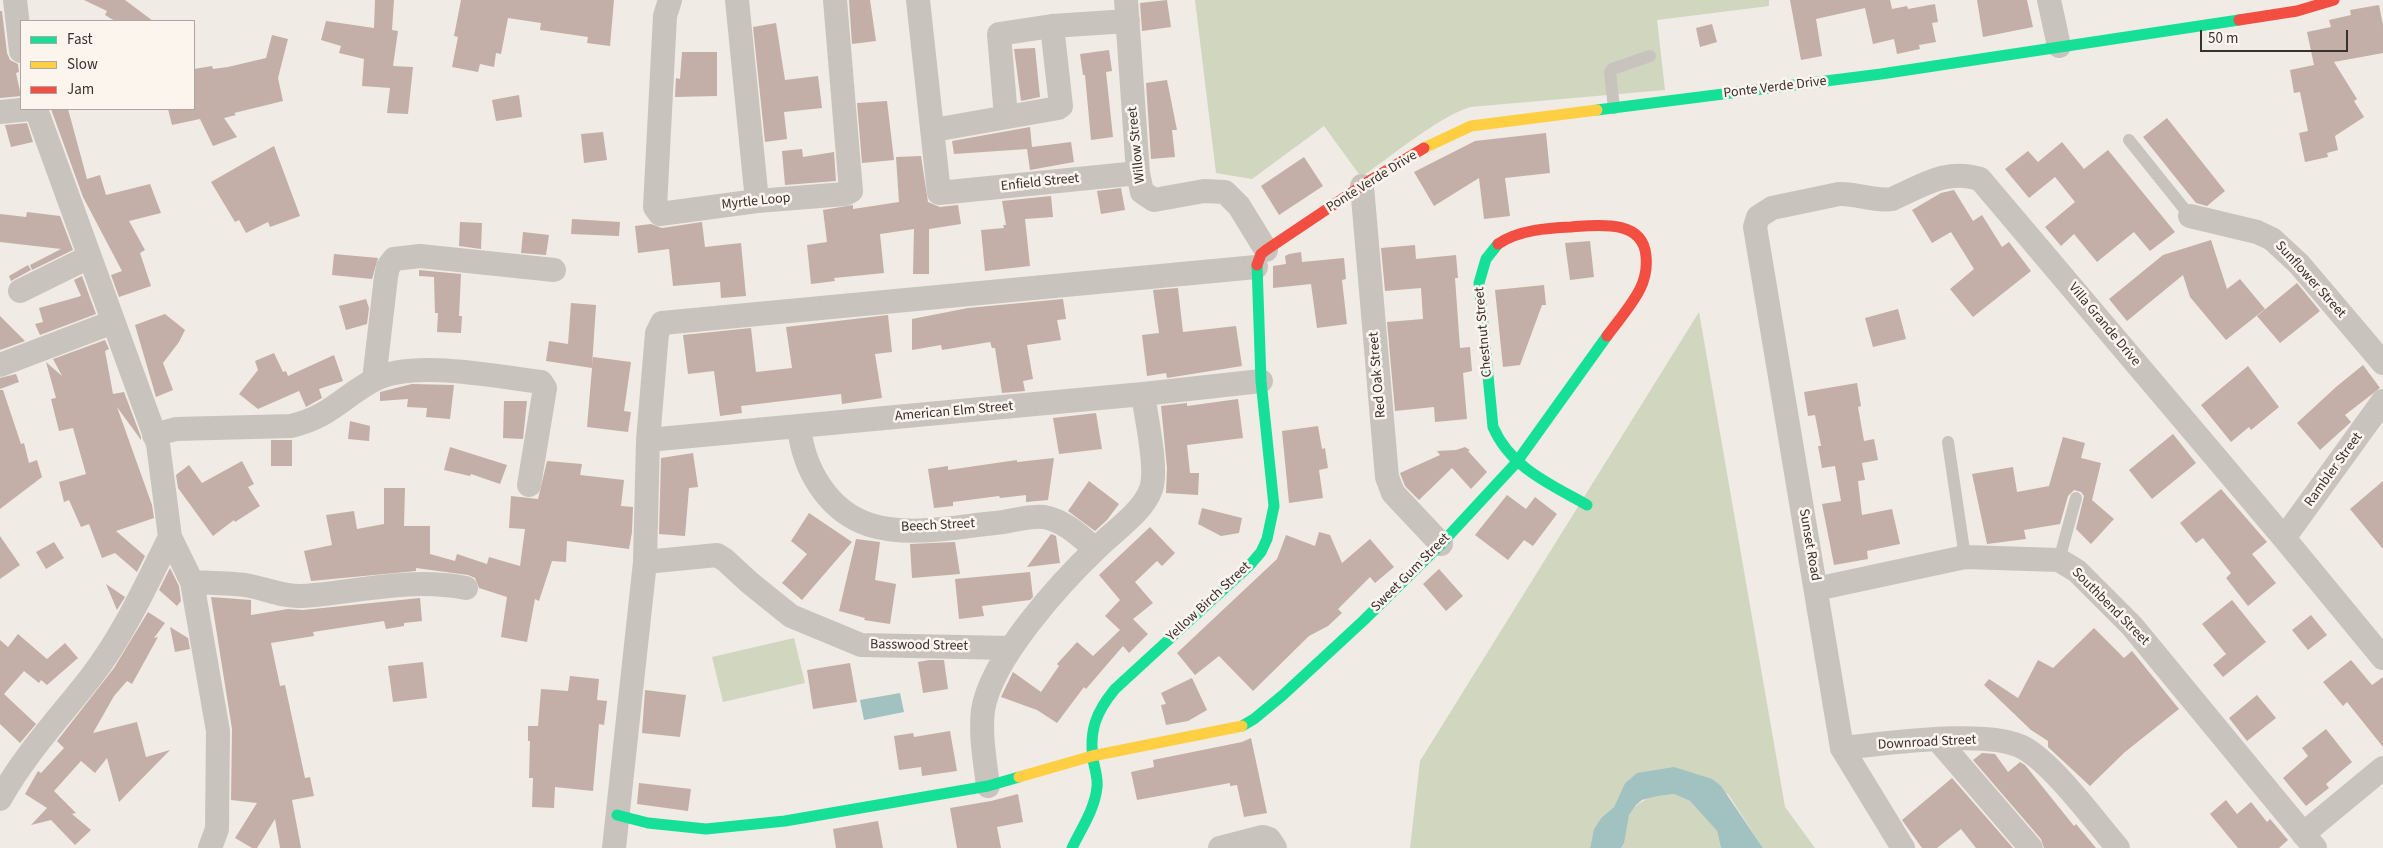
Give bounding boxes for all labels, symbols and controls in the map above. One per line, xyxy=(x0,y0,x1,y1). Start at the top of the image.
legend xyxy=(20,20,195,110)
scale bar xyxy=(2203,20,2350,52)
text: 50 m xyxy=(2208,28,2238,49)
text: Fast xyxy=(67,29,93,50)
text: Slow xyxy=(67,54,98,75)
street label: Ponte Verde Drive xyxy=(1723,73,1827,103)
text: Jam xyxy=(67,79,94,100)
street label: Willow Street xyxy=(1125,106,1149,184)
street label: Ponte Verde Drive xyxy=(1324,147,1420,217)
street label: Enfield Street xyxy=(1000,171,1080,195)
street label: Myrtle Loop xyxy=(721,190,791,214)
street label: Sunflower Street xyxy=(2271,238,2349,322)
street label: Villa Grande Drive xyxy=(2064,280,2144,370)
street label: Chestnut Street xyxy=(1472,286,1496,378)
street label: Red Oak Street xyxy=(1366,331,1390,419)
street label: American Elm Street xyxy=(894,398,1014,426)
street label: Rambler Street xyxy=(2301,430,2367,510)
street label: Sunset Road xyxy=(1794,508,1824,582)
street label: Beech Street xyxy=(901,516,975,536)
street label: Sweet Gum Street xyxy=(1368,530,1454,616)
street label: Yellow Birch Street xyxy=(1163,559,1255,645)
street label: Southbend Street xyxy=(2068,565,2152,649)
street label: Basswood Street xyxy=(870,637,968,655)
street label: Downroad Street xyxy=(1877,732,1977,754)

